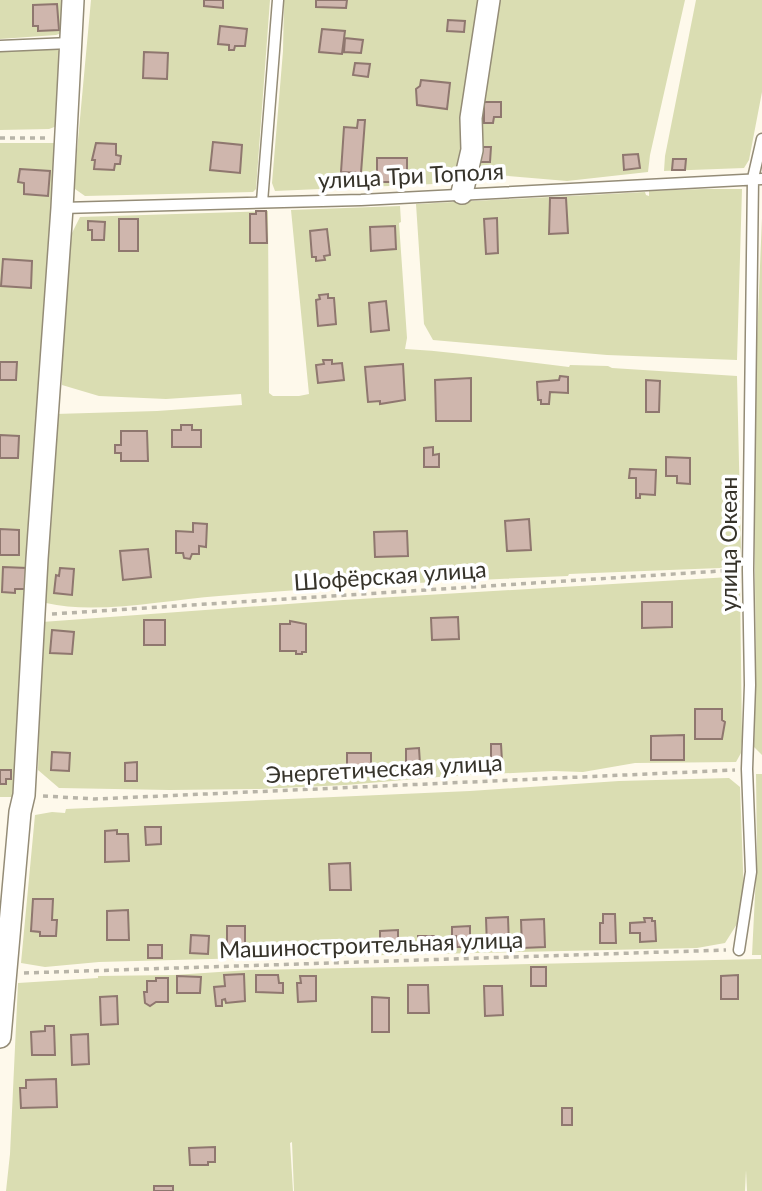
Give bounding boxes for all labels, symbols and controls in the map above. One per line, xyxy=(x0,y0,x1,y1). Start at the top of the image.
street label: улица Три Тополя xyxy=(317,156,505,194)
street label: улица Океан xyxy=(714,477,742,611)
street label: Шофёрская улица xyxy=(293,554,487,596)
street label: Энергетическая улица xyxy=(265,748,503,788)
street label: Машиностроительная улица xyxy=(218,925,524,963)

